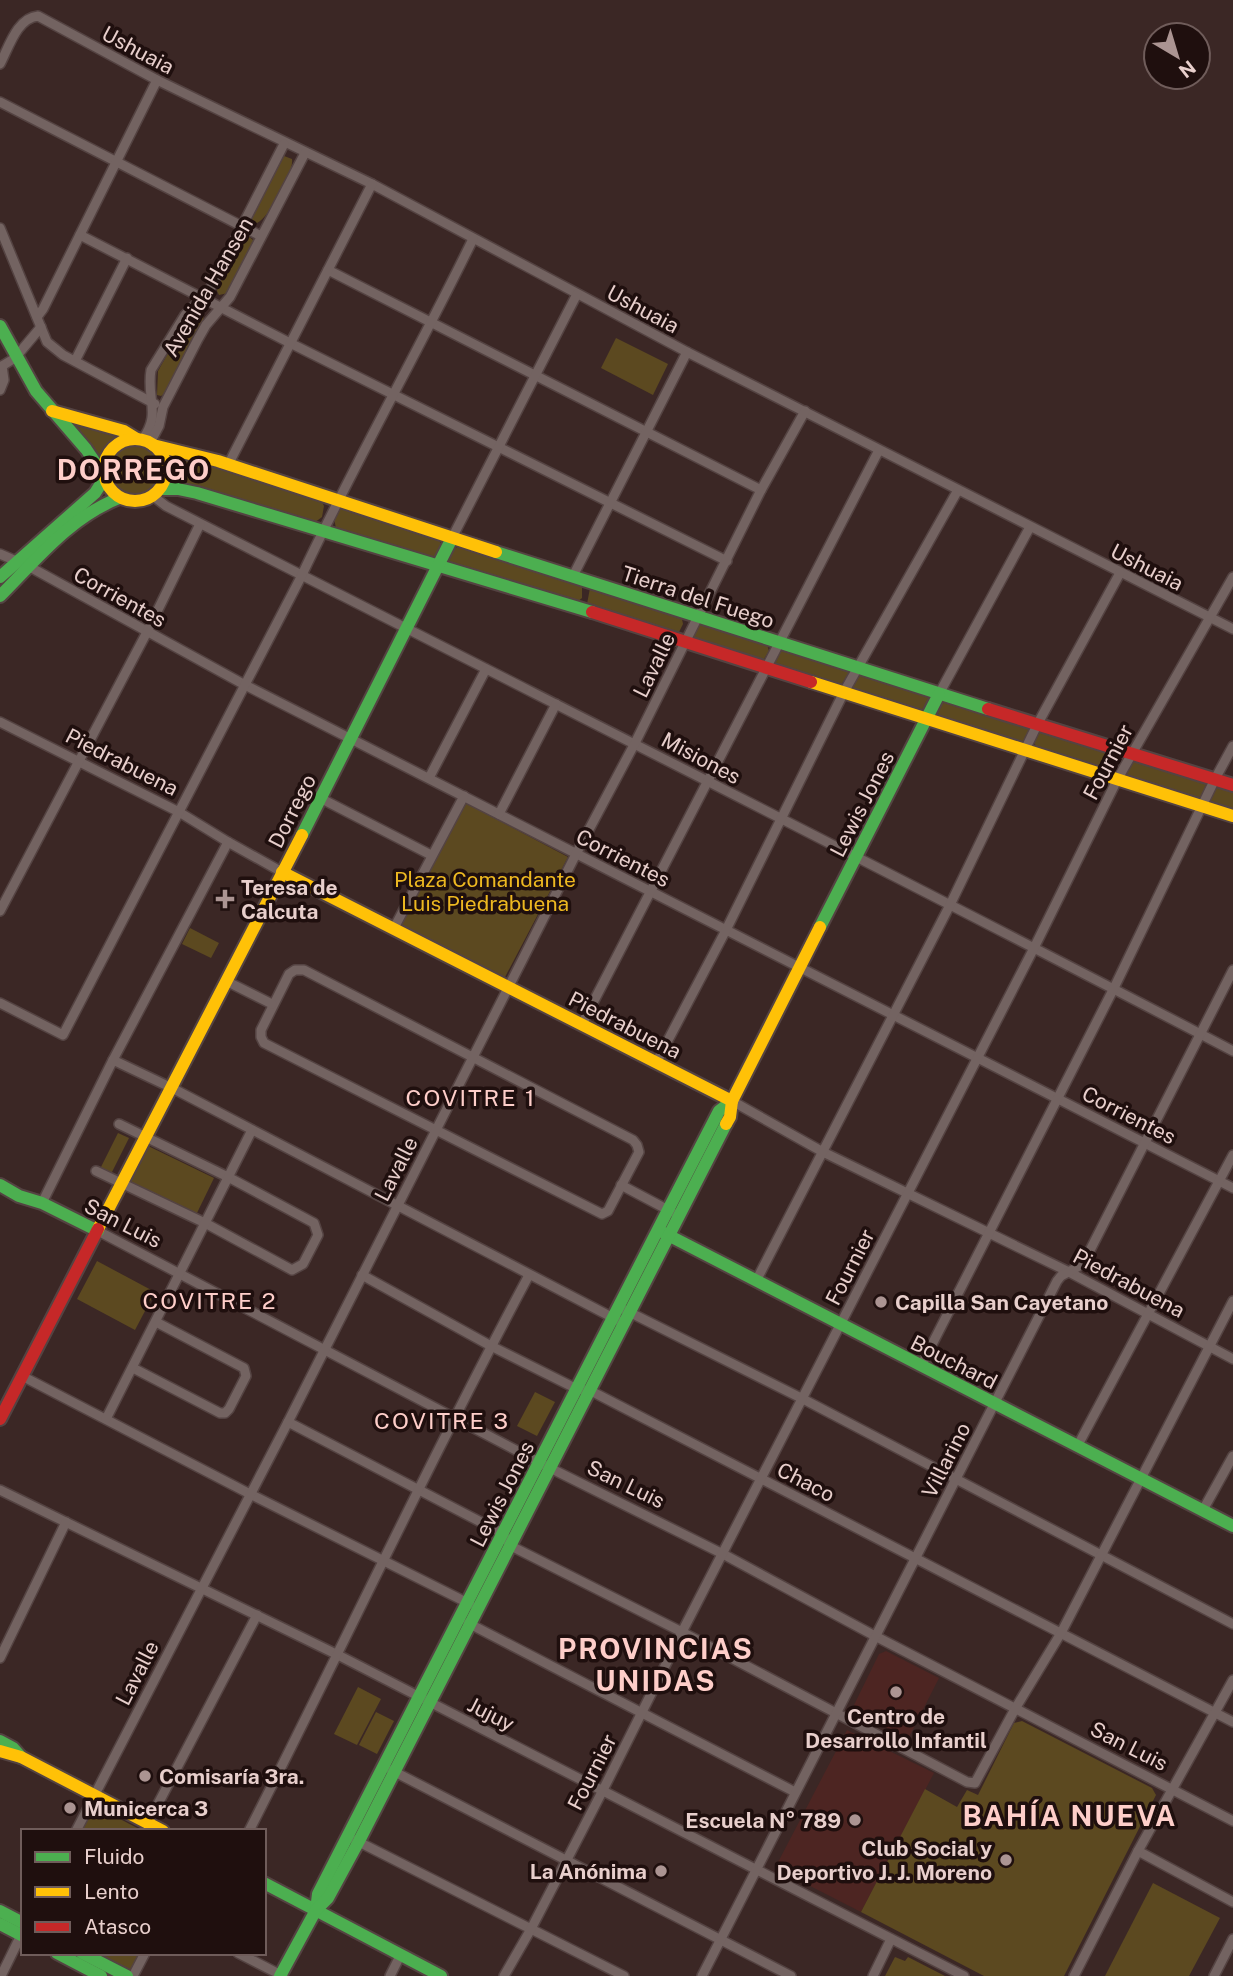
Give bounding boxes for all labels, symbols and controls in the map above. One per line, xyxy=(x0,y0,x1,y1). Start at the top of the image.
street label: Ushuaia xyxy=(98,21,178,79)
north arrow xyxy=(1142,21,1212,91)
text: N xyxy=(1175,56,1200,83)
street label: Avenida Hansen xyxy=(158,213,258,361)
street label: Ushuaia xyxy=(603,280,683,338)
district label: DORREGO xyxy=(57,453,211,486)
street label: Ushuaia xyxy=(1107,538,1187,596)
street label: Corrientes xyxy=(69,561,171,633)
street label: Tierra del Fuego xyxy=(619,561,777,633)
street label: Lavalle xyxy=(628,629,680,701)
street label: Fournier xyxy=(1078,720,1138,804)
street label: Piedrabuena xyxy=(62,723,182,801)
street label: Misiones xyxy=(657,727,745,789)
street label: Lewis Jones xyxy=(825,747,899,861)
street label: Dorrego xyxy=(263,770,321,852)
street label: Corrientes xyxy=(572,824,674,892)
park label: Plaza Comandante Luis Piedrabuena xyxy=(394,867,576,916)
place label: Teresa de Calcuta xyxy=(241,875,338,924)
marker: Teresa de Calcuta xyxy=(215,889,235,909)
street label: Piedrabuena xyxy=(565,986,685,1064)
street label: Corrientes xyxy=(1078,1081,1180,1149)
district label: COVITRE 1 xyxy=(406,1084,536,1111)
street label: Lavalle xyxy=(369,1133,423,1205)
street label: San Luis xyxy=(80,1193,166,1253)
street label: Fournier xyxy=(820,1225,880,1309)
street label: Piedrabuena xyxy=(1069,1243,1189,1323)
district label: COVITRE 2 xyxy=(142,1287,278,1314)
place label: Capilla San Cayetano xyxy=(895,1290,1108,1315)
marker: Capilla San Cayetano xyxy=(873,1294,889,1310)
street label: Bouchard xyxy=(907,1330,1001,1394)
district label: COVITRE 3 xyxy=(374,1407,510,1434)
street label: Villarino xyxy=(916,1418,976,1502)
street label: Lewis Jones xyxy=(465,1437,539,1551)
street label: San Luis xyxy=(583,1455,669,1513)
street label: Chaco xyxy=(773,1457,839,1507)
district label: PROVINCIAS UNIDAS xyxy=(558,1632,754,1697)
street label: Lavalle xyxy=(110,1637,164,1709)
marker: Centro de Desarrollo Infantil xyxy=(888,1684,904,1700)
street label: Jujuy xyxy=(463,1692,519,1736)
place label: Centro de Desarrollo Infantil xyxy=(805,1704,987,1753)
street label: San Luis xyxy=(1086,1716,1172,1776)
street label: Fournier xyxy=(562,1730,622,1814)
place label: Comisaría 3ra. xyxy=(159,1764,304,1789)
marker: Comisaría 3ra. xyxy=(137,1768,153,1784)
place label: Municerca 3 xyxy=(84,1796,208,1821)
district label: BAHÍA NUEVA xyxy=(963,1799,1177,1832)
marker: Municerca 3 xyxy=(62,1800,78,1816)
place label: Escuela N° 789 xyxy=(685,1808,841,1833)
marker: Escuela N° 789 xyxy=(847,1812,863,1828)
legend xyxy=(21,1829,266,1955)
place label: Club Social y Deportivo J. J. Moreno xyxy=(776,1836,992,1885)
text: Fluido xyxy=(84,1844,144,1869)
marker: Club Social y Deportivo J. J. Moreno xyxy=(998,1852,1014,1868)
place label: La Anónima xyxy=(530,1859,647,1884)
marker: La Anónima xyxy=(653,1863,669,1879)
text: Lento xyxy=(84,1879,139,1904)
text: Atasco xyxy=(84,1914,151,1939)

